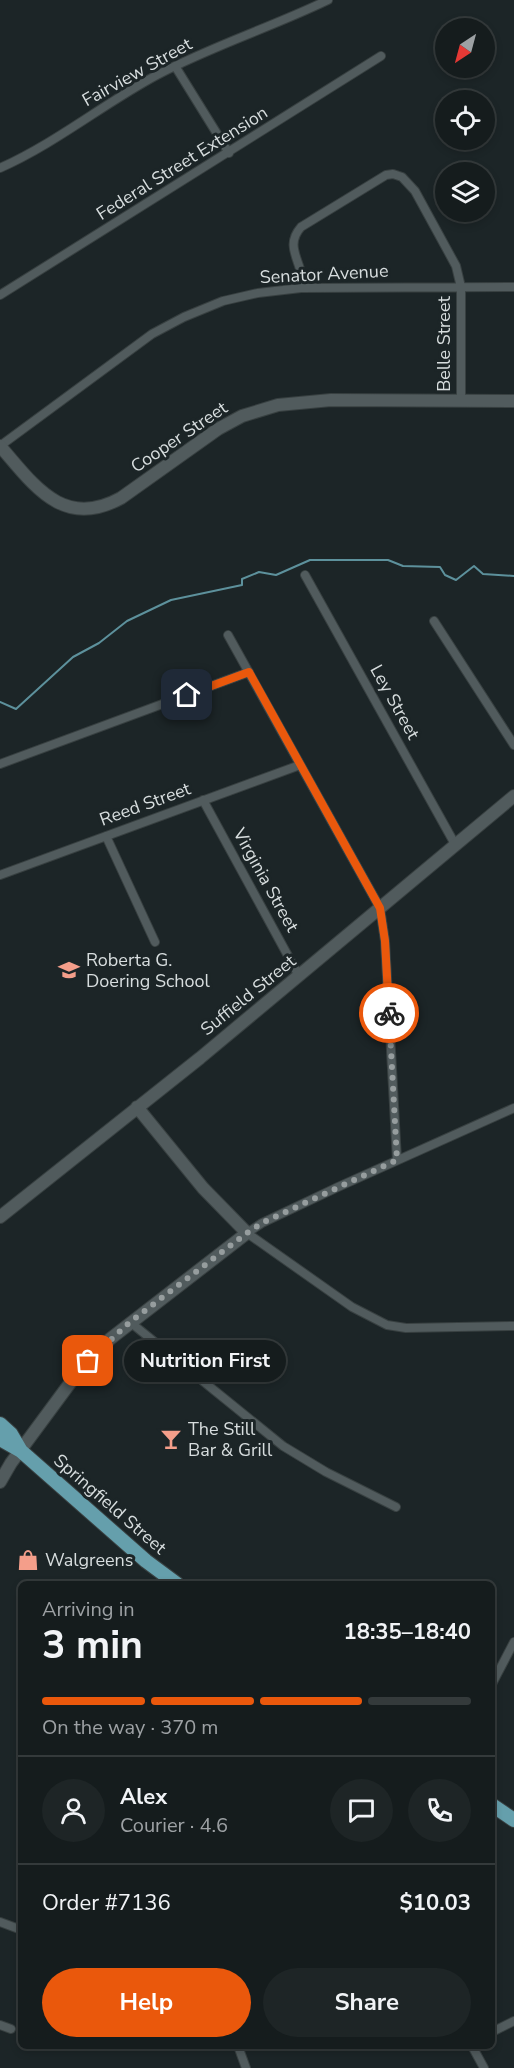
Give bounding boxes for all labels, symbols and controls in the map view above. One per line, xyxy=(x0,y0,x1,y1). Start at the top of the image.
north arrow xyxy=(435,18,495,78)
map controls xyxy=(435,18,495,222)
street label: Fairview Street xyxy=(78,32,197,112)
button: locate xyxy=(435,90,495,150)
street label: Federal Street Extension xyxy=(92,100,272,226)
button: layers xyxy=(435,162,495,222)
street label: Senator Avenue xyxy=(259,259,389,289)
street label: Belle Street xyxy=(432,295,456,392)
street label: Cooper Street xyxy=(126,395,233,478)
street label: Ley Street xyxy=(365,660,426,744)
pin xyxy=(161,669,212,720)
icon: home xyxy=(170,678,203,711)
street label: Reed Street xyxy=(96,776,195,832)
street label: Virginia Street xyxy=(227,823,305,937)
place label: Roberta G. Doering School xyxy=(86,948,211,993)
street label: Suffield Street xyxy=(195,949,301,1041)
school or university icon: Roberta G. Doering School xyxy=(57,958,81,982)
courier xyxy=(359,983,419,1043)
icon: bike xyxy=(373,997,406,1030)
pin xyxy=(62,1335,113,1386)
callout: Nutrition First xyxy=(124,1340,286,1382)
icon: bag xyxy=(71,1344,104,1377)
text: Nutrition First xyxy=(140,1347,270,1374)
place label: The Still Bar & Grill xyxy=(188,1417,273,1462)
bar icon: The Still Bar & Grill xyxy=(159,1427,183,1451)
street label: Springfield Street xyxy=(49,1448,172,1560)
shop icon: Walgreens xyxy=(16,1548,40,1572)
place label: Walgreens xyxy=(45,1548,133,1572)
text: Arriving in xyxy=(42,1596,135,1623)
text: 18:35–18:40 xyxy=(343,1617,471,1647)
text: 3 min xyxy=(42,1619,143,1672)
text: On the way · 370 m xyxy=(42,1714,218,1741)
button: person xyxy=(42,1779,105,1842)
button: chat xyxy=(330,1779,393,1842)
button: phone xyxy=(408,1779,471,1842)
text: Alex xyxy=(120,1782,167,1812)
text: Courier · 4.6 xyxy=(120,1812,228,1839)
text: Order #7136 xyxy=(42,1888,171,1918)
text: $10.03 xyxy=(400,1888,471,1918)
button: Help xyxy=(42,1968,251,2037)
button: Share xyxy=(263,1968,471,2037)

